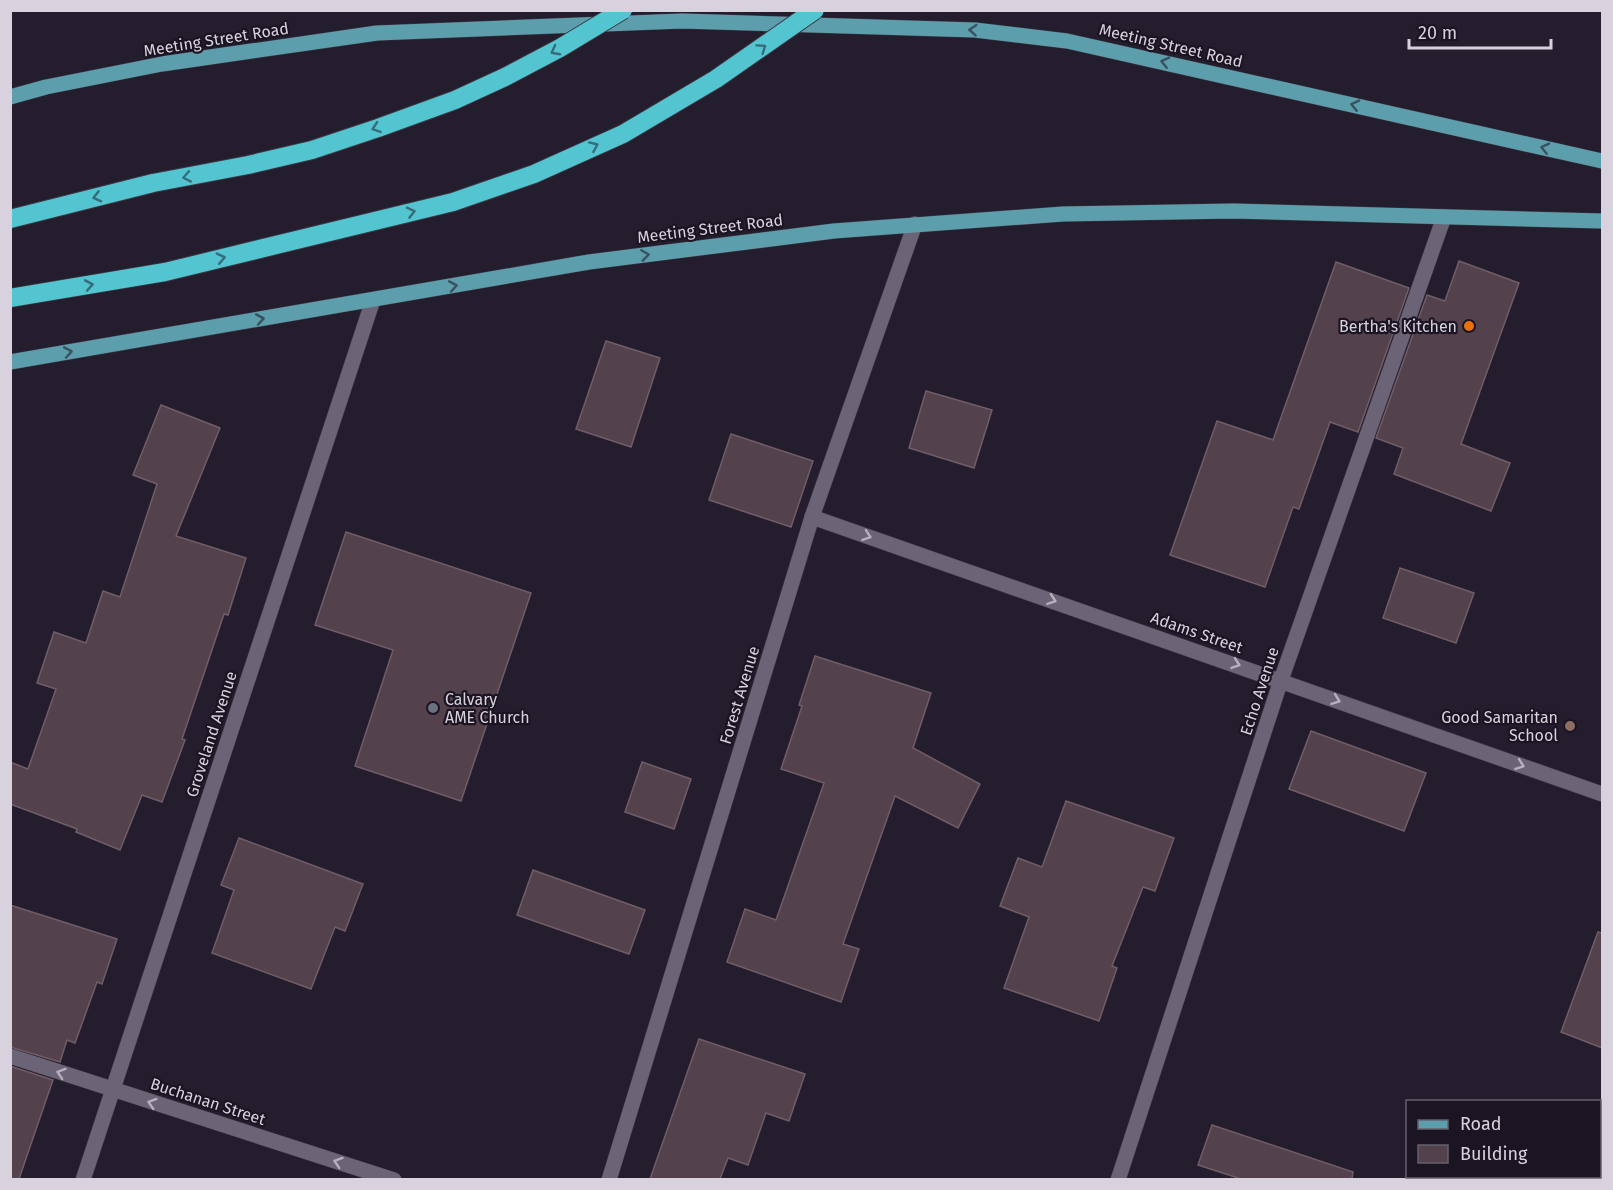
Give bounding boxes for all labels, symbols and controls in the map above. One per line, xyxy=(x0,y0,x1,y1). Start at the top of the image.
scale bar xyxy=(1409,12,1552,50)
street label: Meeting Street Road xyxy=(142,19,290,60)
street label: Meeting Street Road xyxy=(1097,20,1244,71)
text: 20 m xyxy=(1418,22,1457,44)
one-way arrow xyxy=(969,24,978,37)
one-way arrow xyxy=(550,44,561,55)
one-way arrow xyxy=(755,44,766,55)
one-way arrow xyxy=(1160,56,1170,69)
one-way arrow xyxy=(1351,99,1361,112)
one-way arrow xyxy=(371,121,382,134)
one-way arrow xyxy=(588,142,599,154)
one-way arrow xyxy=(1541,143,1551,156)
one-way arrow xyxy=(183,170,193,183)
one-way arrow xyxy=(92,190,102,203)
one-way arrow xyxy=(406,207,416,220)
street label: Meeting Street Road xyxy=(636,210,784,247)
one-way arrow xyxy=(640,249,650,261)
one-way arrow xyxy=(216,252,226,265)
one-way arrow xyxy=(83,279,93,292)
one-way arrow xyxy=(447,280,457,293)
one-way arrow xyxy=(256,314,265,326)
place label: Bertha's Kitchen xyxy=(1339,317,1457,336)
marker: Bertha's Kitchen xyxy=(1462,319,1476,333)
one-way arrow xyxy=(63,346,73,359)
one-way arrow xyxy=(862,529,872,542)
one-way arrow xyxy=(1046,593,1056,606)
street label: Adams Street xyxy=(1148,608,1246,657)
street label: Forest Avenue xyxy=(716,644,763,747)
street label: Echo Avenue xyxy=(1236,644,1283,738)
one-way arrow xyxy=(1230,657,1241,670)
street label: Groveland Avenue xyxy=(182,669,241,799)
place label: Calvary AME Church xyxy=(445,690,530,727)
one-way arrow xyxy=(1330,692,1341,705)
marker: Calvary AME Church xyxy=(426,701,440,715)
place label: Good Samaritan School xyxy=(1441,708,1558,745)
marker: Good Samaritan School xyxy=(1563,719,1577,733)
one-way arrow xyxy=(1514,758,1525,771)
one-way arrow xyxy=(56,1068,67,1080)
street label: Buchanan Street xyxy=(148,1074,268,1129)
one-way arrow xyxy=(147,1097,158,1110)
legend xyxy=(1406,1100,1601,1178)
text: Road xyxy=(1460,1113,1502,1135)
text: Building xyxy=(1460,1143,1528,1165)
one-way arrow xyxy=(333,1157,344,1169)

